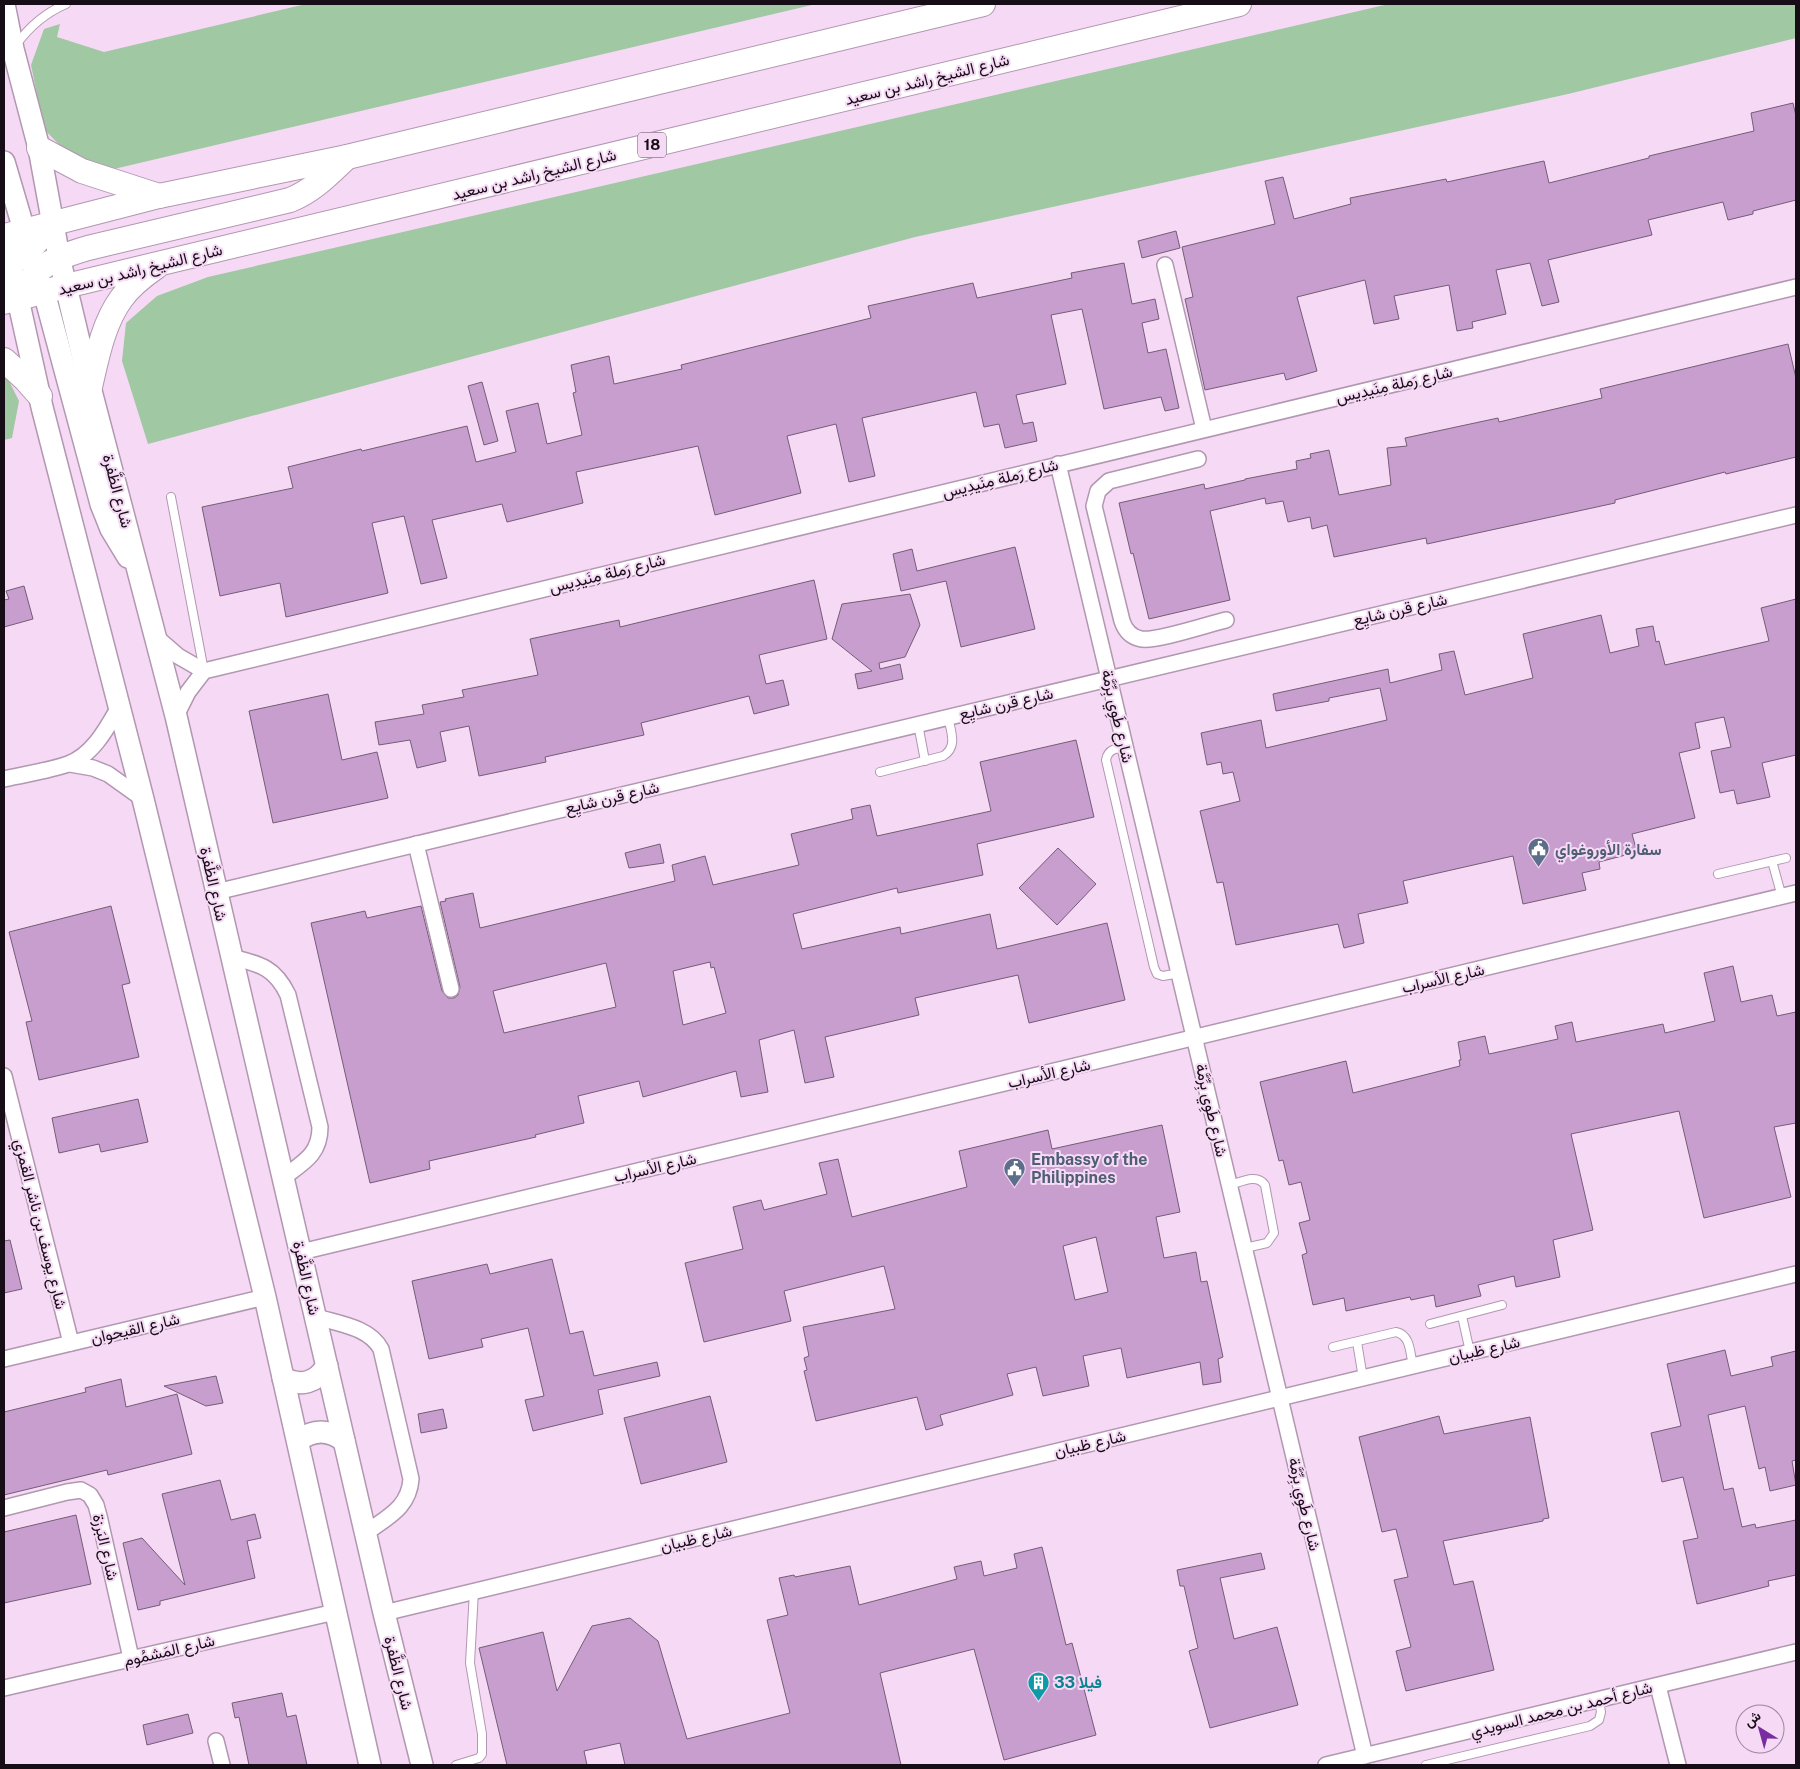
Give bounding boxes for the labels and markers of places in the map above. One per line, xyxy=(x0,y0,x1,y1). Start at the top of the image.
public building icon: سفارة الأوروغواي xyxy=(1527,837,1551,868)
place label: سفارة الأوروغواي xyxy=(1555,840,1662,863)
place label: Embassy of the Philippines xyxy=(1031,1150,1148,1187)
public building icon: Embassy of the Philippines xyxy=(1003,1156,1027,1187)
building icon: فيلا 33 xyxy=(1026,1670,1050,1701)
place label: فيلا 33 xyxy=(1054,1673,1102,1692)

